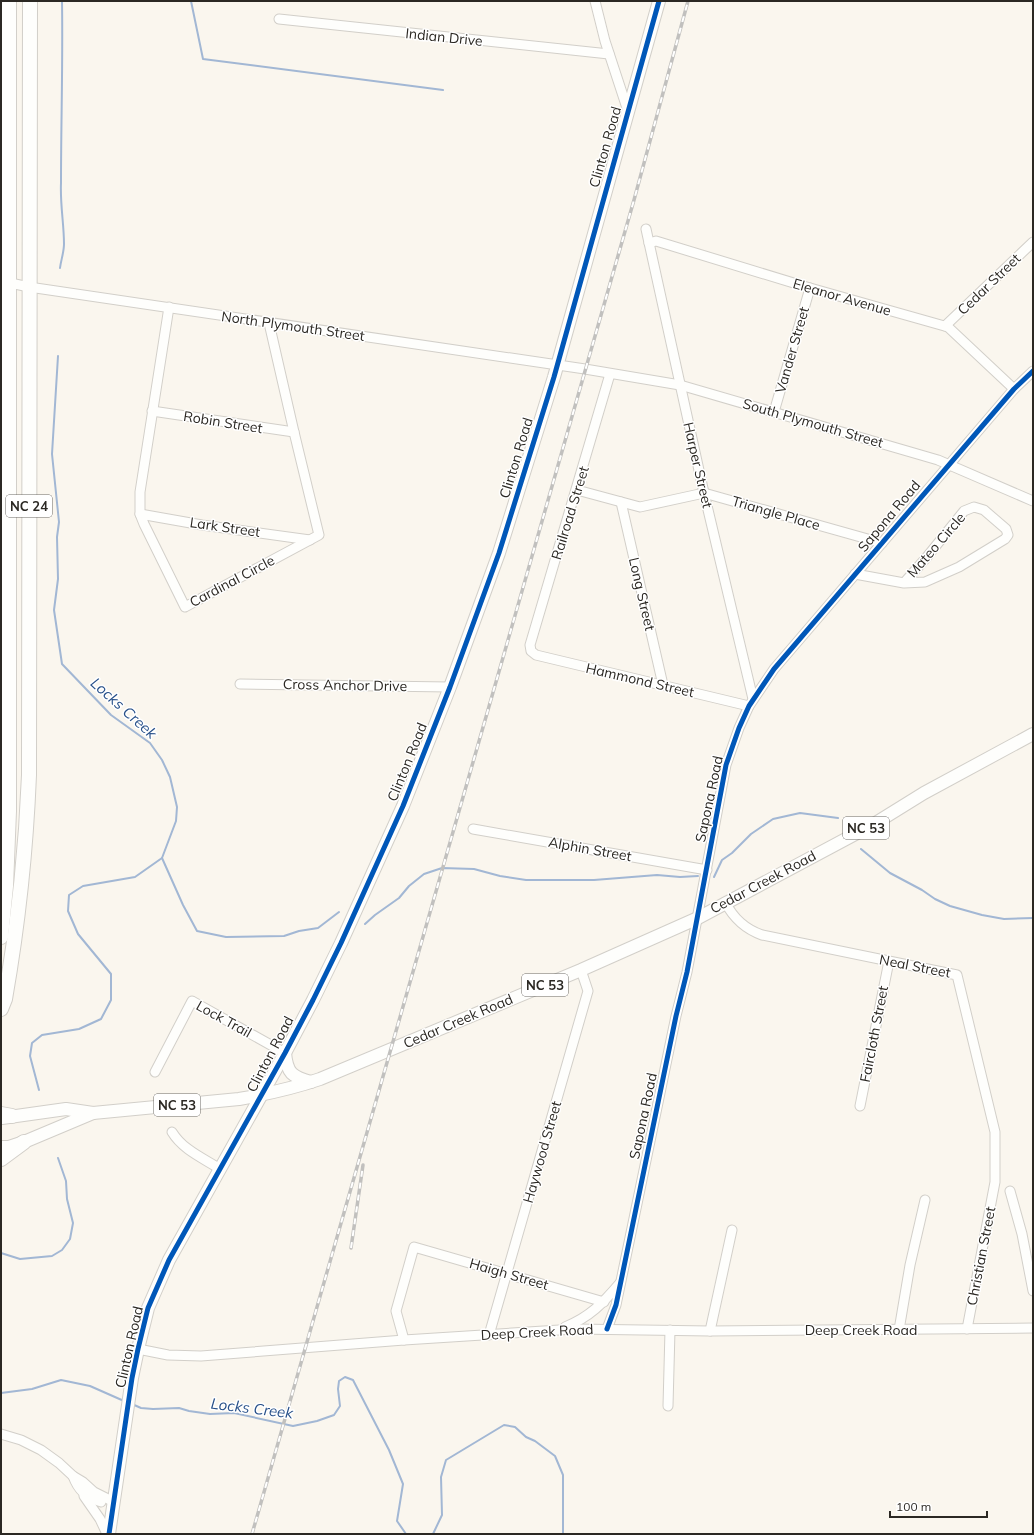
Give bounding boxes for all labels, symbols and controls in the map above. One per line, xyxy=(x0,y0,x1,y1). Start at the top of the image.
street label: Indian Drive xyxy=(404,24,484,50)
street label: Clinton Road xyxy=(585,104,625,190)
street label: Cedar Street xyxy=(954,249,1024,319)
street label: Eleanor Avenue xyxy=(791,274,893,320)
street label: Vander Street xyxy=(771,305,813,395)
street label: North Plymouth Street xyxy=(220,307,366,345)
street label: South Plymouth Street xyxy=(741,394,885,452)
street label: Robin Street xyxy=(182,407,264,437)
street label: Clinton Road xyxy=(495,415,537,501)
street label: Harper Street xyxy=(679,420,717,510)
street label: Railroad Street xyxy=(547,464,593,562)
street label: Sapona Road xyxy=(854,476,924,556)
street label: Triangle Place xyxy=(730,492,822,534)
road number: NC 24 xyxy=(6,495,52,517)
street label: Mateo Circle xyxy=(903,509,969,581)
street label: Lark Street xyxy=(189,513,261,541)
street label: Cardinal Circle xyxy=(186,551,278,611)
street label: Long Street xyxy=(625,556,659,632)
street label: Hammond Street xyxy=(584,659,696,701)
water label: Locks Creek xyxy=(87,673,162,744)
street label: Cross Anchor Drive xyxy=(283,675,407,695)
street label: Clinton Road xyxy=(383,720,431,804)
street label: Sapona Road xyxy=(691,754,727,844)
road number: NC 53 xyxy=(843,817,889,839)
street label: Alphin Street xyxy=(547,833,633,865)
street label: Cedar Creek Road xyxy=(707,847,819,917)
street label: Neal Street xyxy=(878,950,952,982)
road number: NC 53 xyxy=(522,974,568,996)
street label: Faircloth Street xyxy=(856,984,892,1084)
street label: Cedar Creek Road xyxy=(401,990,515,1052)
street label: Lock Trail xyxy=(193,996,255,1042)
street label: Clinton Road xyxy=(242,1013,298,1095)
street label: Sapona Road xyxy=(625,1071,661,1161)
road number: NC 53 xyxy=(154,1094,200,1116)
street label: Haywood Street xyxy=(519,1099,565,1205)
street label: Christian Street xyxy=(963,1205,999,1307)
street label: Haigh Street xyxy=(467,1254,551,1294)
street label: Clinton Road xyxy=(111,1304,147,1390)
street label: Deep Creek Road xyxy=(480,1320,594,1344)
street label: Deep Creek Road xyxy=(805,1321,917,1339)
water label: Locks Creek xyxy=(210,1394,295,1423)
scale bar xyxy=(890,1493,987,1519)
text: 100 m xyxy=(896,1499,931,1514)

